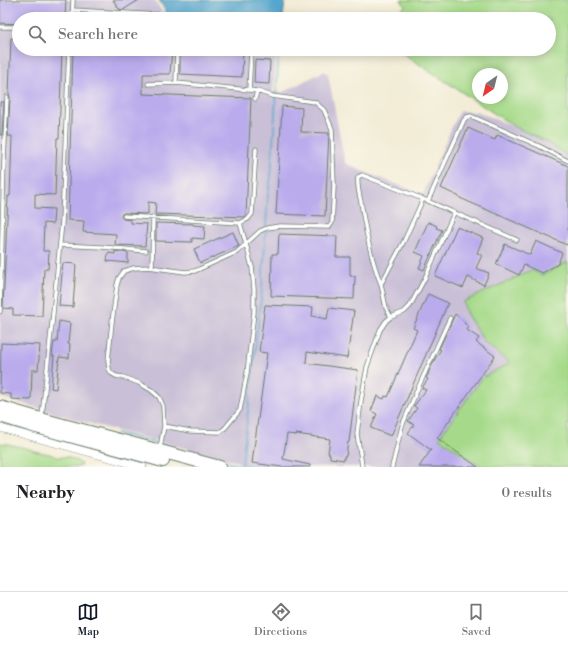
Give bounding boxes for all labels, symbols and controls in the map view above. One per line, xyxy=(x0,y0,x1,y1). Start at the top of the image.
search box xyxy=(12,12,556,56)
icon: search xyxy=(26,23,48,45)
text: Search here xyxy=(58,25,138,44)
north arrow xyxy=(472,68,508,104)
text: Nearby xyxy=(16,482,75,504)
text: 0 results xyxy=(501,485,552,501)
tab: Map xyxy=(77,601,99,639)
tab: Directions xyxy=(254,601,307,639)
tab: Saved xyxy=(462,601,491,639)

